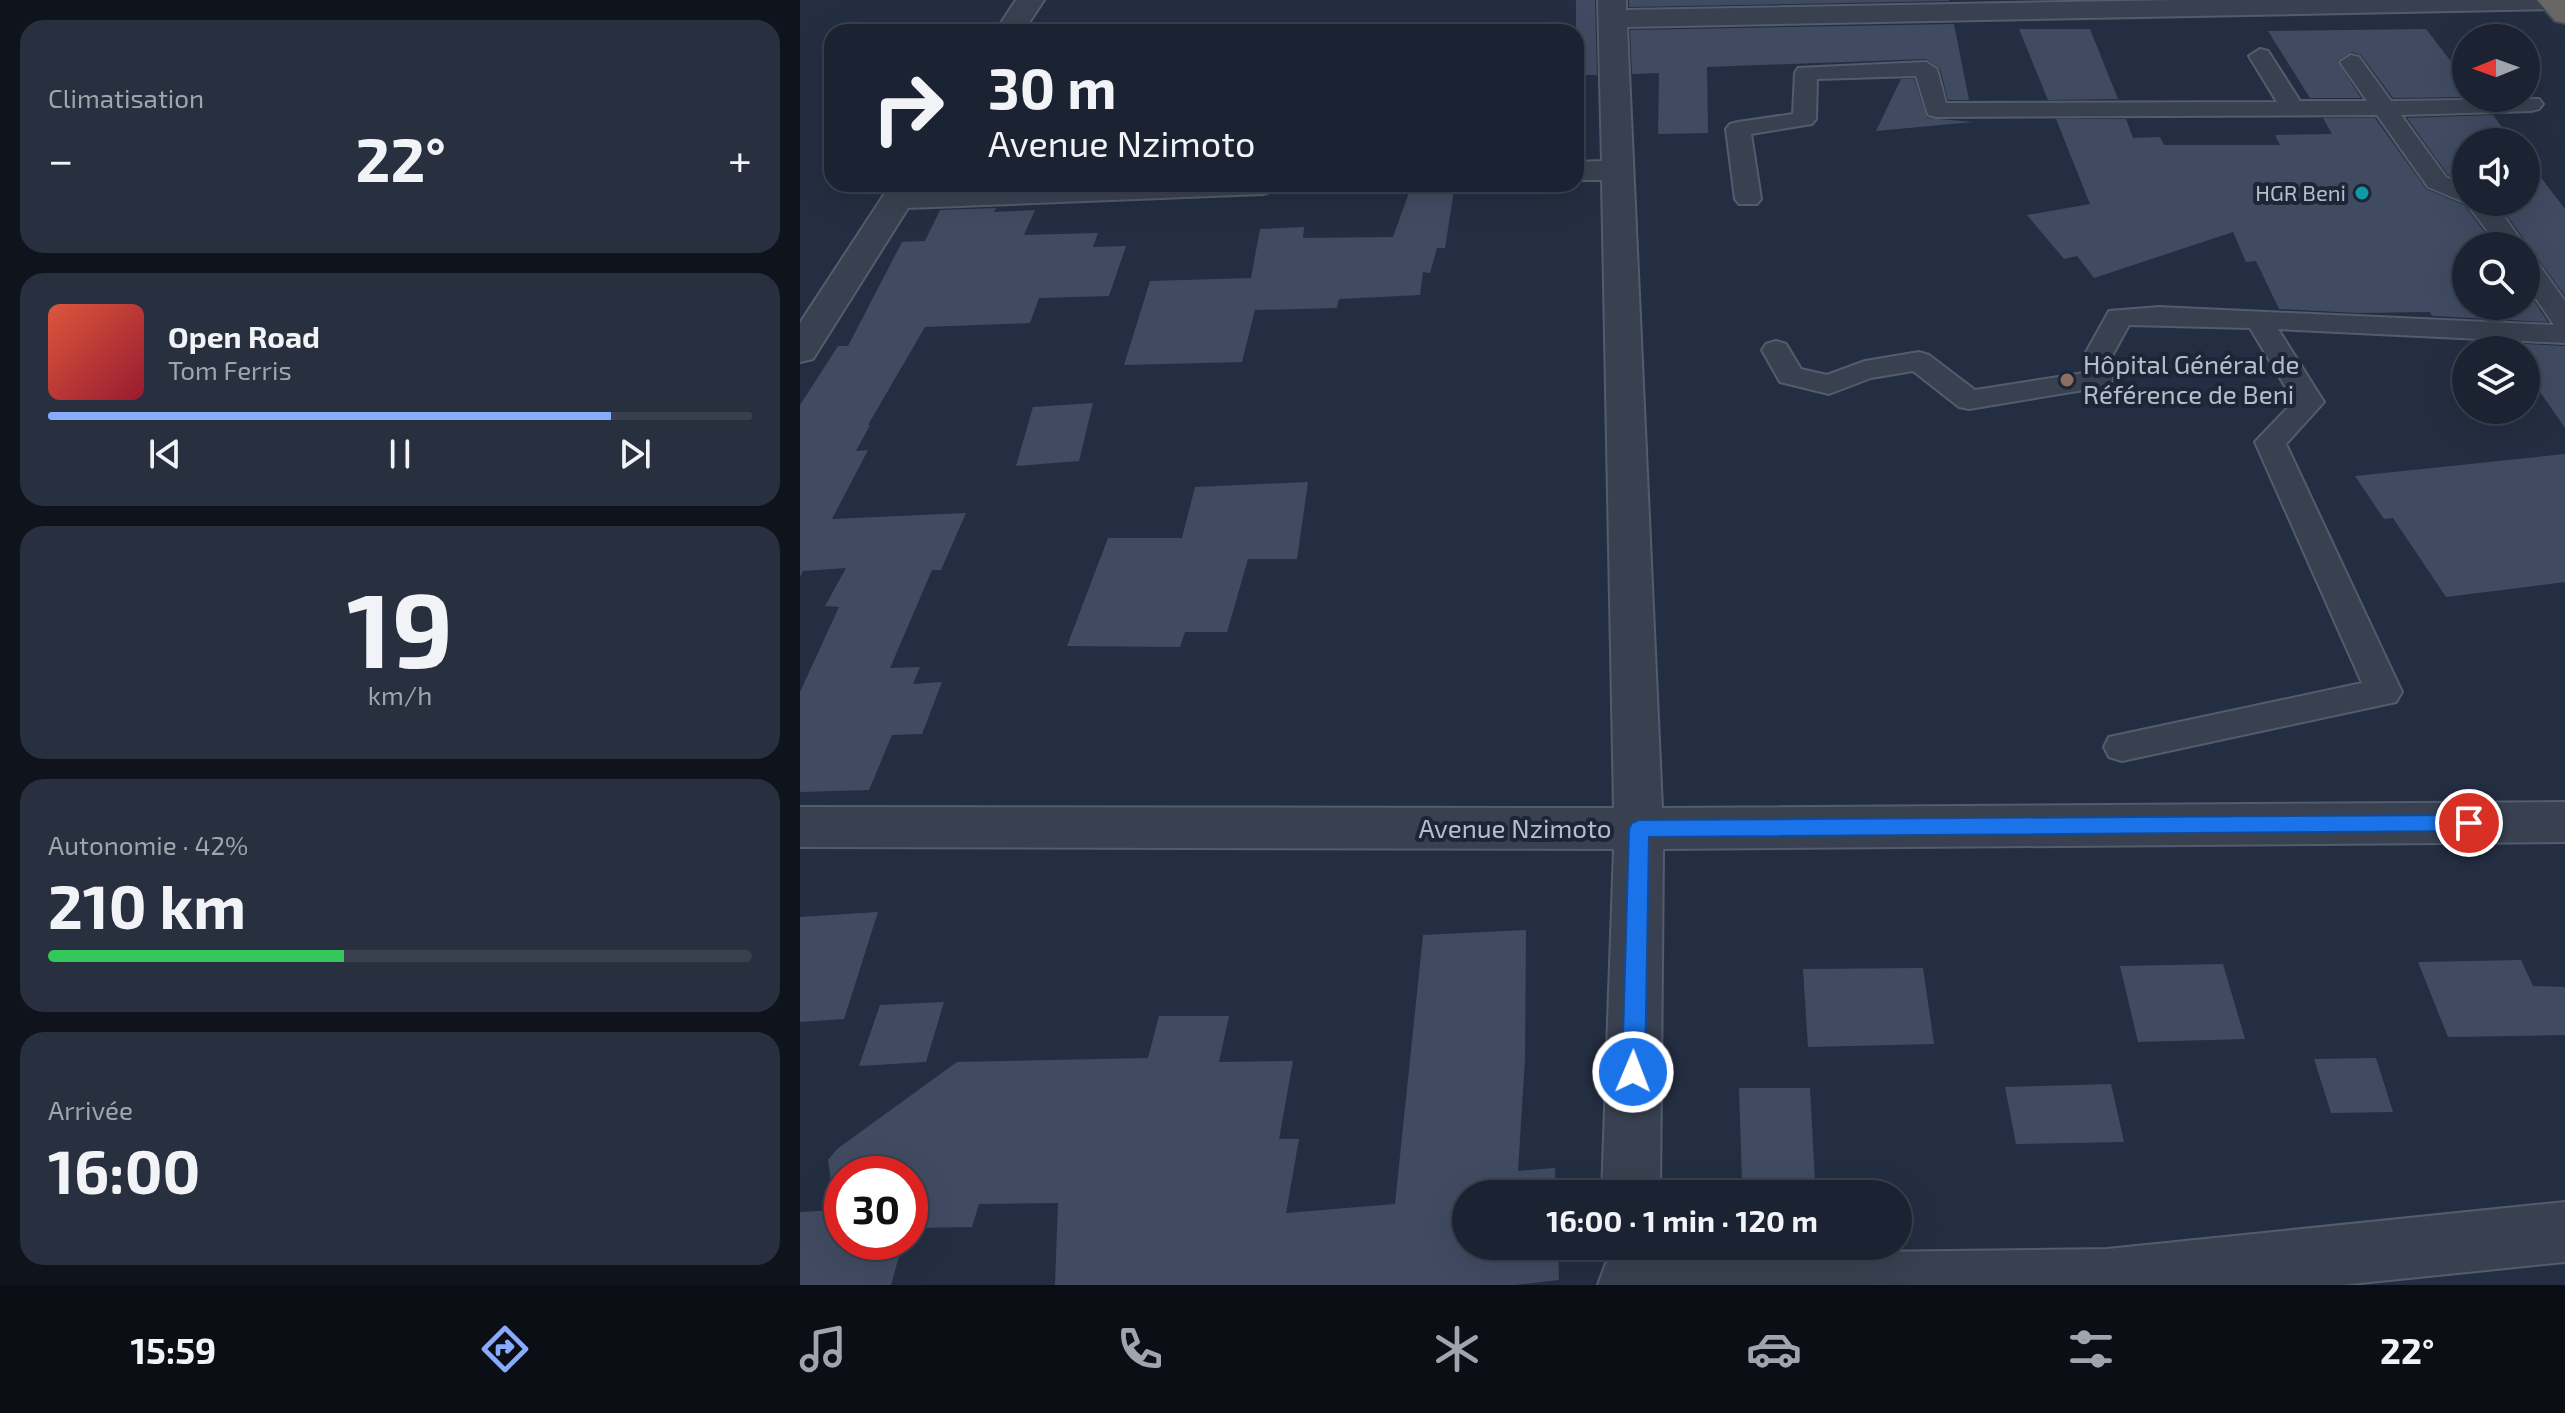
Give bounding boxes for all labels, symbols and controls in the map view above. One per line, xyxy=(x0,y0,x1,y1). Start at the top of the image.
north arrow xyxy=(2452,24,2540,112)
map controls xyxy=(2452,24,2540,424)
text: 30 m xyxy=(988,53,1117,120)
icon: right xyxy=(856,56,960,160)
text: Climatisation xyxy=(48,82,204,113)
text: Avenue Nzimoto xyxy=(988,121,1255,164)
text: 22° xyxy=(356,122,446,194)
button: sound xyxy=(2452,128,2540,216)
text: − xyxy=(48,132,74,185)
text: + xyxy=(728,132,752,185)
place label: HGR Beni xyxy=(2255,179,2346,205)
marker: HGR Beni xyxy=(2353,184,2371,202)
button: search xyxy=(2452,232,2540,320)
text: Open Road xyxy=(168,318,320,354)
button: layers xyxy=(2452,336,2540,424)
place label: Hôpital Général de Référence de Beni xyxy=(2083,348,2300,409)
text: Tom Ferris xyxy=(168,354,292,385)
marker: Hôpital Général de Référence de Beni xyxy=(2058,371,2076,389)
icon: previous xyxy=(143,432,187,476)
icon: pause xyxy=(378,432,422,476)
icon: next xyxy=(613,432,657,476)
text: 19 xyxy=(347,564,453,689)
text: km/h xyxy=(368,679,432,710)
pin xyxy=(2435,789,2503,857)
icon: arrive xyxy=(2447,801,2491,845)
street label: Avenue Nzimoto xyxy=(1418,812,1612,843)
text: Autonomie · 42% xyxy=(48,829,248,860)
text: 210 km xyxy=(48,869,246,941)
position arrow xyxy=(1591,1030,1675,1114)
text: Arrivée xyxy=(48,1094,133,1125)
text: 16:00 xyxy=(48,1134,200,1206)
speed limit sign: 30 xyxy=(824,1156,928,1260)
text: 16:00 · 1 min · 120 m xyxy=(1546,1202,1818,1238)
icon: directions xyxy=(477,1321,533,1377)
icon: music xyxy=(795,1321,851,1377)
icon: phone xyxy=(1112,1321,1168,1377)
icon: climate xyxy=(1429,1321,1485,1377)
icon: car xyxy=(1746,1321,1802,1377)
icon: filters xyxy=(2063,1321,2119,1377)
text: 15:59 xyxy=(131,1328,216,1371)
text: 22° xyxy=(2380,1328,2434,1371)

